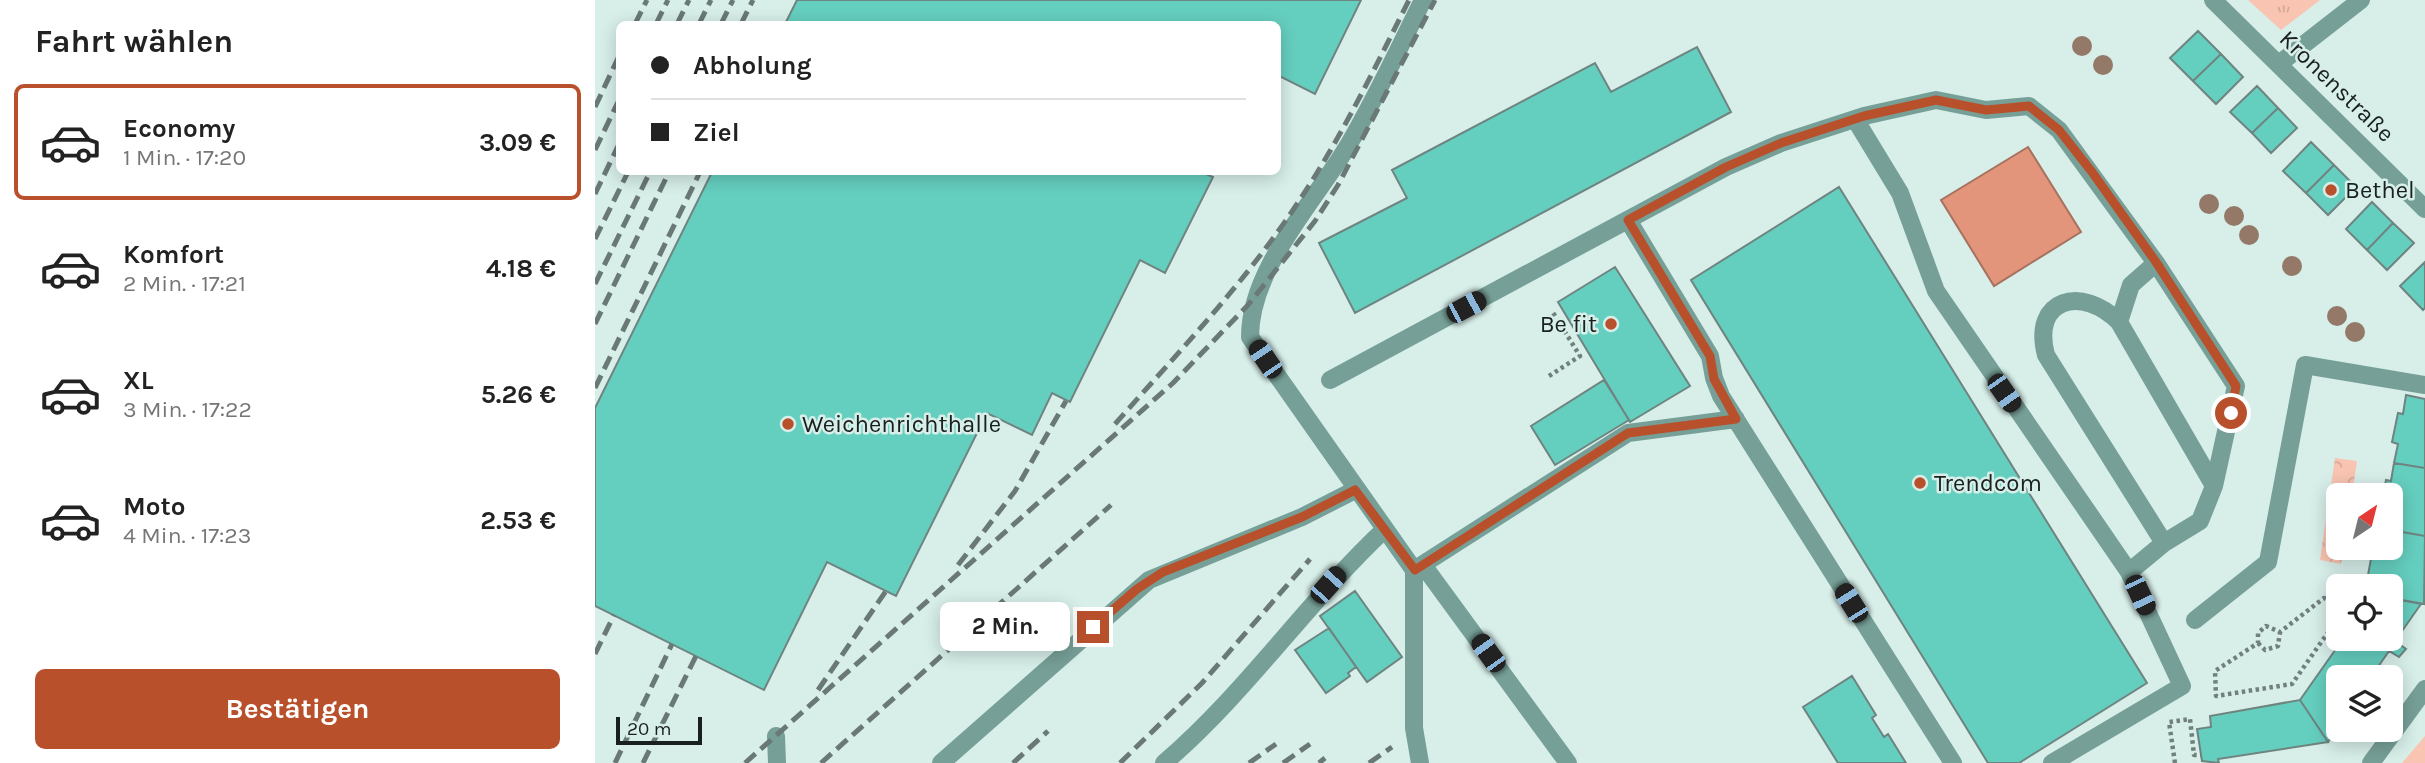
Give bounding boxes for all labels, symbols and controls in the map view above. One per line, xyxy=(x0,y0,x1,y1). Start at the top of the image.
text: Fahrt wählen xyxy=(35,23,233,60)
street label: Kronenstraße xyxy=(2274,24,2400,148)
text: Abholung xyxy=(693,50,812,81)
icon: car xyxy=(39,111,102,174)
text: Economy xyxy=(123,113,235,144)
text: Ziel xyxy=(693,117,740,148)
text: 3.09 € xyxy=(479,127,556,158)
text: 1 Min. · 17:20 xyxy=(123,144,246,171)
place label: Bethel xyxy=(2345,176,2415,204)
marker: Bethel xyxy=(2323,182,2339,198)
icon: car xyxy=(39,237,102,300)
text: Komfort xyxy=(123,239,224,270)
text: 4.18 € xyxy=(486,253,556,284)
text: 2 Min. · 17:21 xyxy=(123,270,246,297)
car xyxy=(1443,288,1490,326)
place label: Be fit xyxy=(1540,310,1597,338)
marker: Be fit xyxy=(1603,316,1619,332)
car xyxy=(1245,336,1286,382)
icon: car xyxy=(39,363,102,426)
text: XL xyxy=(123,365,154,396)
car xyxy=(1984,370,2025,416)
text: 5.26 € xyxy=(481,379,556,410)
text: 3 Min. · 17:22 xyxy=(123,396,252,423)
route start xyxy=(2215,397,2247,429)
place label: Weichenrichthalle xyxy=(802,410,1001,438)
marker: Weichenrichthalle xyxy=(780,416,796,432)
place label: Trendcom xyxy=(1934,469,2042,497)
marker: Trendcom xyxy=(1912,475,1928,491)
north arrow xyxy=(2326,483,2403,560)
map controls xyxy=(2326,483,2403,742)
icon: car xyxy=(39,489,102,552)
text: Moto xyxy=(123,491,185,522)
text: 2.53 € xyxy=(480,505,556,536)
text: 4 Min. · 17:23 xyxy=(123,522,251,549)
car xyxy=(1307,562,1350,608)
car xyxy=(2122,572,2159,618)
button: locate xyxy=(2326,574,2403,651)
car xyxy=(1831,580,1872,626)
callout: 2 Min. xyxy=(939,602,1069,652)
route end xyxy=(1077,611,1109,643)
text: 2 Min. xyxy=(972,613,1038,640)
car xyxy=(1468,630,1509,676)
button: layers xyxy=(2326,665,2403,742)
button: Bestätigen xyxy=(35,669,560,749)
scale bar xyxy=(616,714,702,746)
text: 20 m xyxy=(627,718,672,740)

